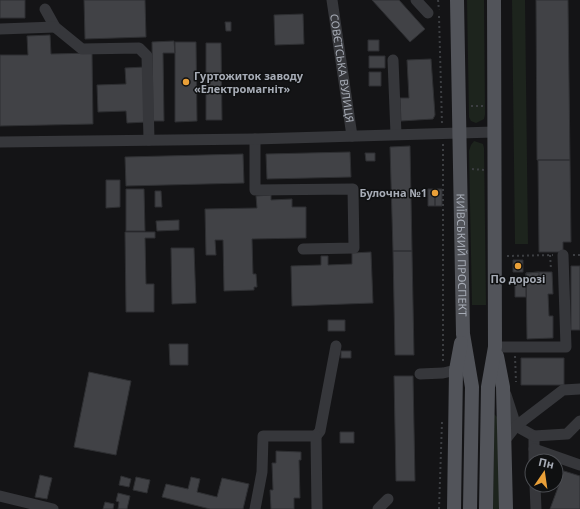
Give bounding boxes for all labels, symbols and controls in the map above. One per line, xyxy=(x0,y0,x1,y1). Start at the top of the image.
street label: СОВЄТСЬКА ВУЛИЦЯ xyxy=(327,13,358,124)
place label: Гуртожиток заводу «Електромагніт» xyxy=(194,68,304,96)
marker: Гуртожиток заводу «Електромагніт» xyxy=(181,77,191,87)
place label: Булочна №1 xyxy=(359,185,427,200)
marker: Булочна №1 xyxy=(430,188,440,198)
street label: КИЇВСЬКИЙ ПРОСПЕКТ xyxy=(453,193,471,317)
marker: По дорозі xyxy=(513,261,523,271)
place label: По дорозі xyxy=(491,271,545,286)
north arrow xyxy=(524,453,564,493)
text: Пн xyxy=(537,454,556,472)

